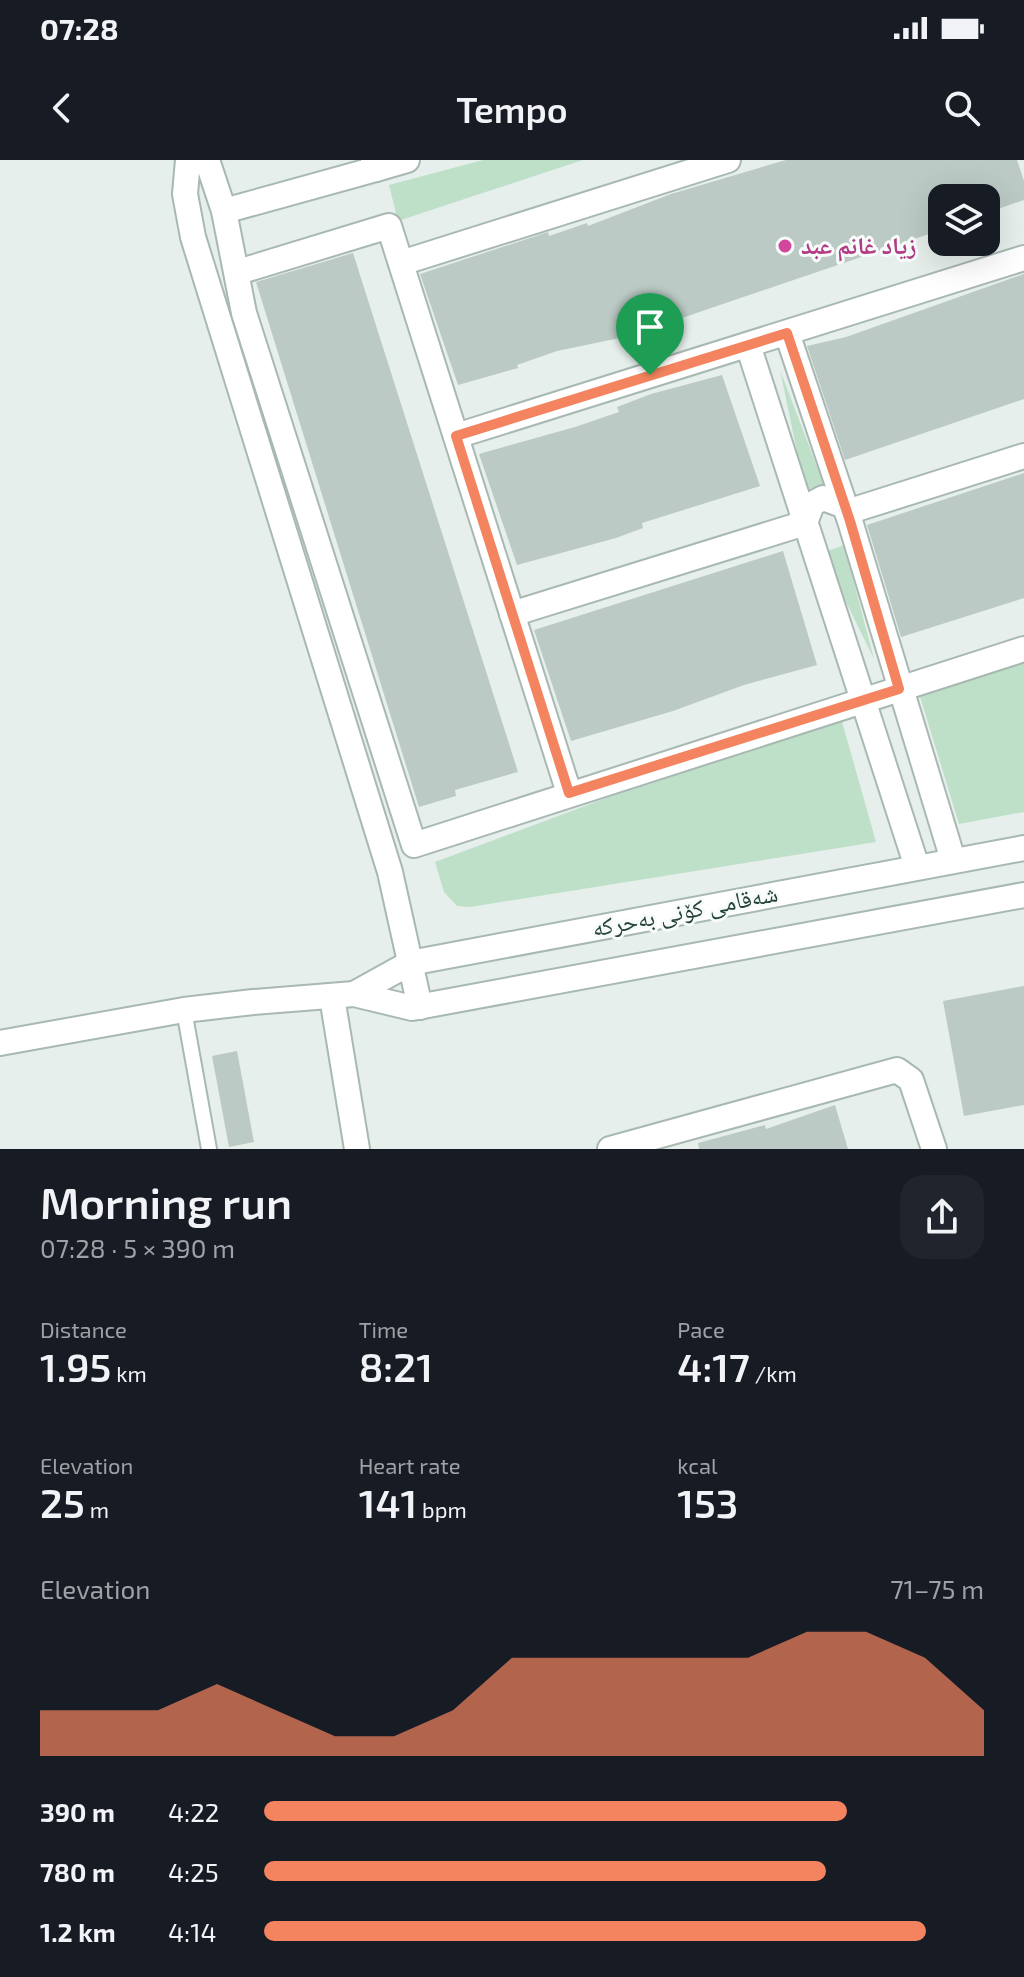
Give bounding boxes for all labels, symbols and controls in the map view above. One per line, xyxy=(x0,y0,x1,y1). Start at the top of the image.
text: 07:28 xyxy=(40,10,119,46)
icon: back xyxy=(40,86,84,130)
icon: search xyxy=(940,86,984,130)
text: Tempo xyxy=(456,87,568,130)
map controls xyxy=(928,184,1000,256)
button: layers xyxy=(928,184,1000,256)
place label: زياد غانم عبد xyxy=(801,230,916,262)
marker: زياد غانم عبد xyxy=(776,237,794,255)
pin xyxy=(616,293,684,375)
icon: arrive xyxy=(628,305,672,349)
street label: شەقامی کۆنی بەحرکە xyxy=(589,877,780,943)
text: Morning run xyxy=(40,1175,292,1228)
button: share xyxy=(900,1175,984,1259)
text: 07:28 · 5 × 390 m xyxy=(40,1232,235,1263)
text: Distance xyxy=(40,1316,127,1342)
text: Time xyxy=(359,1316,408,1342)
text: Pace xyxy=(677,1316,725,1342)
text: 1.95 xyxy=(40,1342,111,1390)
text: 8:21 xyxy=(359,1342,433,1390)
text: 4:17 xyxy=(677,1342,750,1390)
text: km xyxy=(111,1360,147,1386)
text: /km xyxy=(750,1360,797,1386)
text: Elevation xyxy=(40,1452,133,1478)
text: Heart rate xyxy=(359,1452,460,1478)
text: kcal xyxy=(677,1452,718,1478)
text: 25 xyxy=(40,1478,85,1526)
text: 141 xyxy=(359,1478,417,1526)
text: 153 xyxy=(677,1478,738,1526)
text: m xyxy=(85,1496,109,1522)
text: bpm xyxy=(417,1496,467,1522)
text: Elevation xyxy=(40,1573,150,1604)
text: 71–75 m xyxy=(890,1573,984,1604)
text: 390 m xyxy=(40,1796,115,1827)
text: 4:22 xyxy=(168,1796,219,1827)
text: 780 m xyxy=(40,1856,115,1887)
text: 4:25 xyxy=(168,1856,219,1887)
text: 1.2 km xyxy=(40,1916,116,1947)
text: 4:14 xyxy=(168,1916,216,1947)

